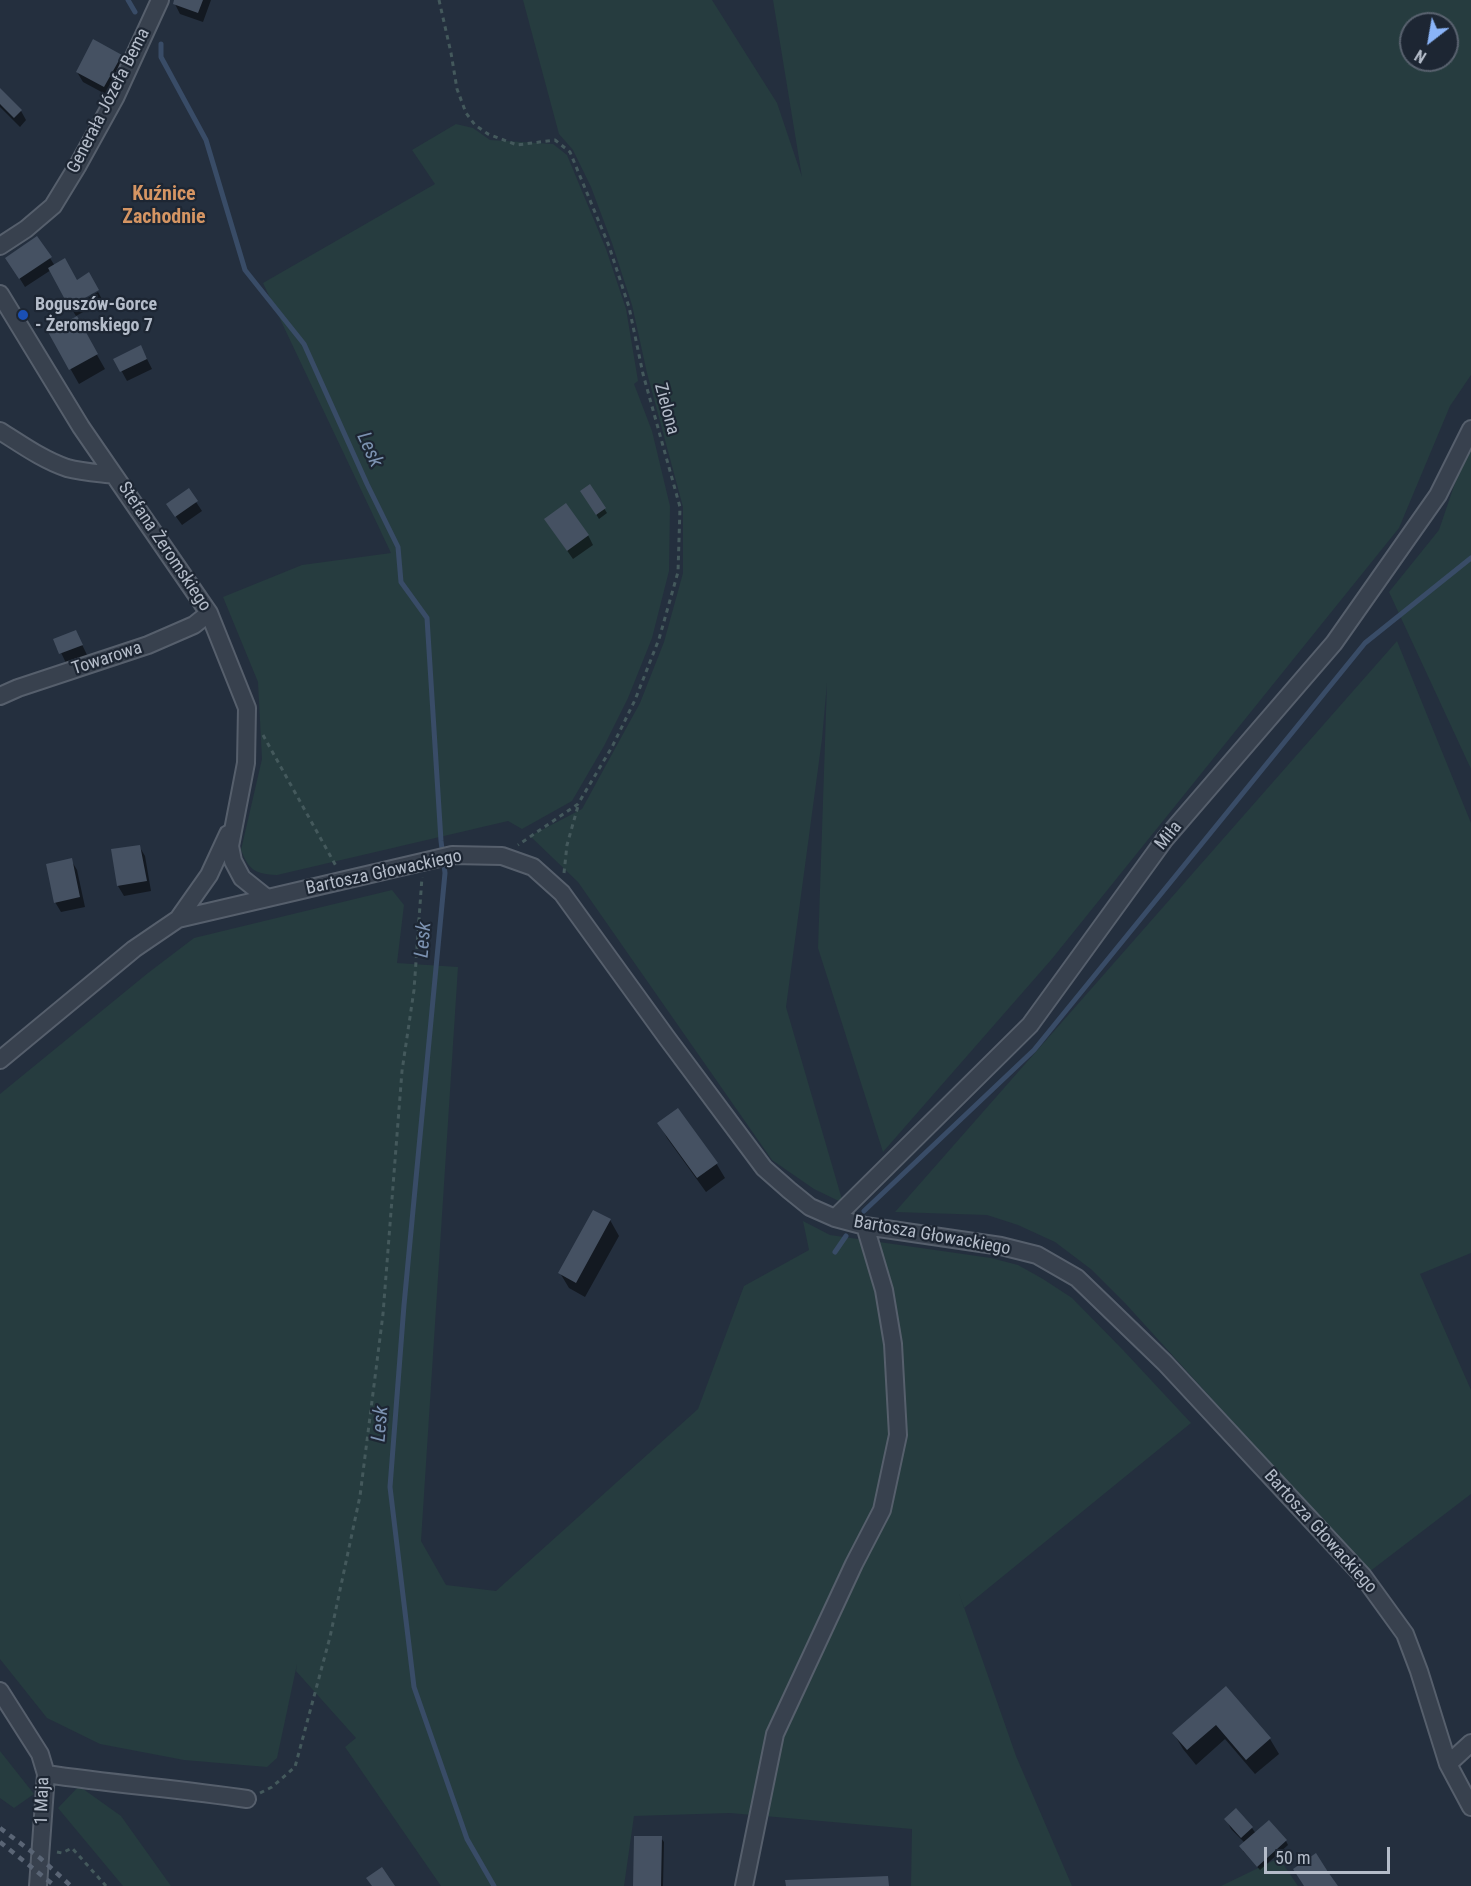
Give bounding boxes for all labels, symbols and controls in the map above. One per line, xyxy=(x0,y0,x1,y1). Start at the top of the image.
north arrow xyxy=(1399,12,1459,72)
street label: Generała Józefa Bema xyxy=(63,25,155,177)
text: N xyxy=(1411,45,1430,67)
district label: Kuźnice Zachodnie xyxy=(122,183,206,230)
place label: Boguszów-Gorce - Żeromskiego 7 xyxy=(35,294,157,336)
marker: Boguszów-Gorce - Żeromskiego 7 xyxy=(16,308,30,322)
street label: Zielona xyxy=(649,381,683,437)
water label: Lesk xyxy=(351,429,387,471)
street label: Stefana Żeromskiego xyxy=(113,478,215,616)
street label: Towarowa xyxy=(69,638,145,680)
street label: Miła xyxy=(1151,817,1187,855)
street label: Bartosza Głowackiego xyxy=(304,846,464,900)
water label: Lesk xyxy=(410,921,438,959)
street label: Bartosza Głowackiego xyxy=(852,1212,1012,1260)
water label: Lesk xyxy=(367,1405,395,1443)
street label: Bartosza Głowackiego xyxy=(1259,1466,1381,1598)
street label: 1 Maja xyxy=(31,1777,55,1825)
scale bar xyxy=(1267,1835,1393,1873)
text: 50 m xyxy=(1275,1847,1310,1868)

